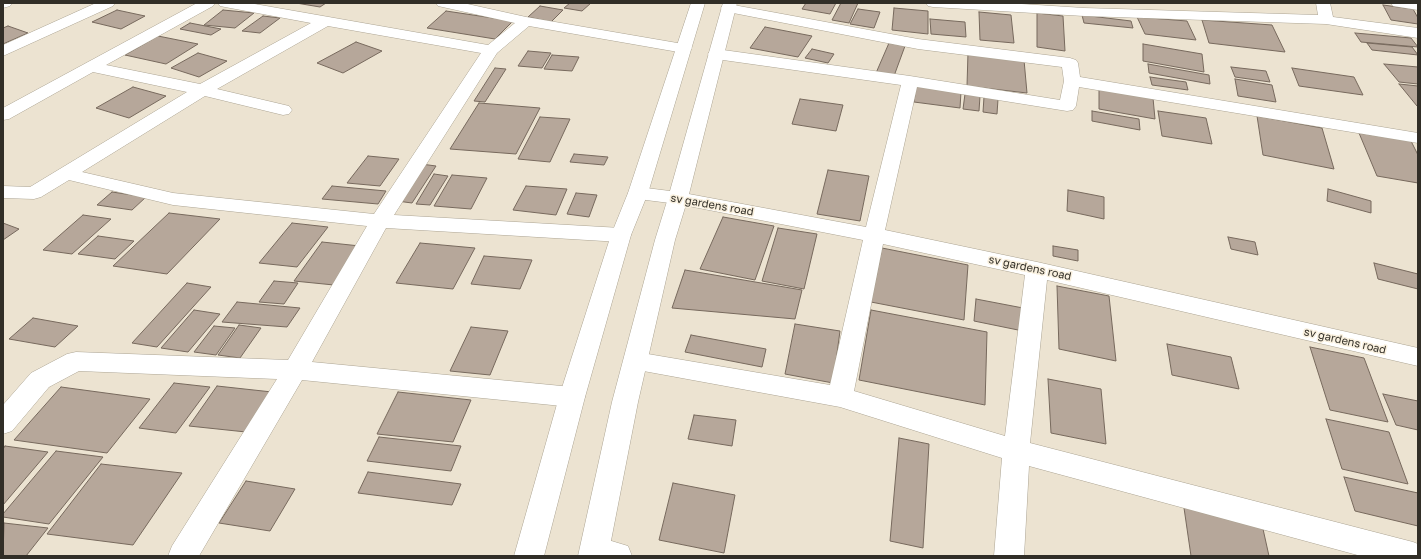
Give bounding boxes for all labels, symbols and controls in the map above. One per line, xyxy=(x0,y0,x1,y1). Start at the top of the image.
street label: sv gardens road xyxy=(669,191,755,219)
street label: sv gardens road xyxy=(987,253,1073,283)
street label: sv gardens road xyxy=(1303,325,1387,357)

